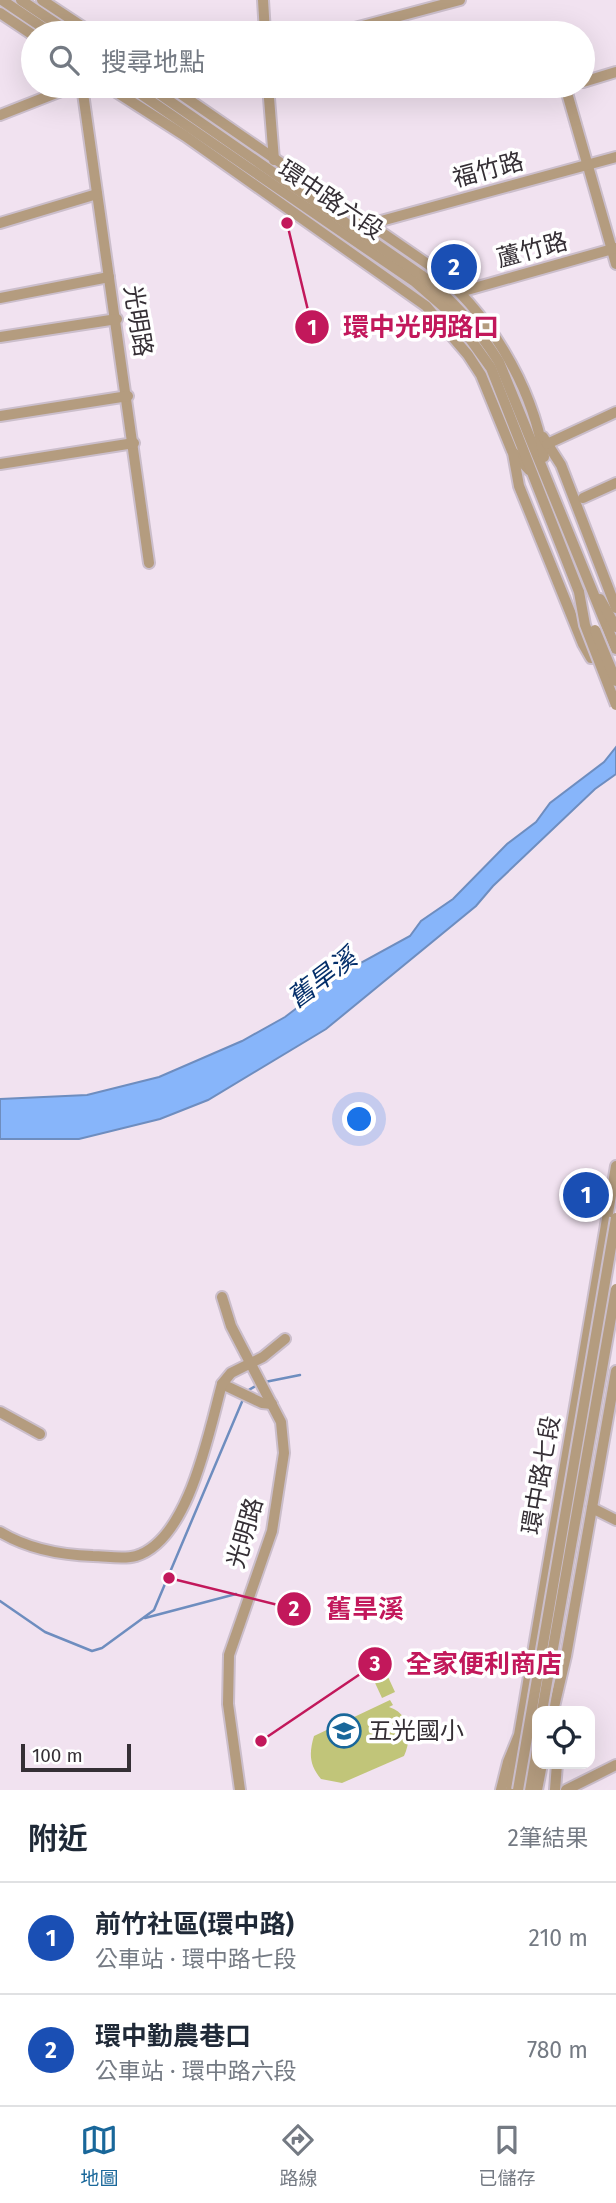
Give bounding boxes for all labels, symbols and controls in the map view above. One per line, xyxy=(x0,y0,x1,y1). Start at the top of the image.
search box xyxy=(21,21,595,98)
icon: search xyxy=(45,41,83,79)
text: 搜尋地點 xyxy=(101,47,205,78)
street label: 福竹路 xyxy=(450,147,526,193)
street label: 環中路六段 xyxy=(273,155,389,245)
street label: 蘆竹路 xyxy=(494,227,570,273)
pin: 2 xyxy=(431,241,477,293)
street label: 光明路 xyxy=(119,283,157,359)
callout: 環中光明路口 xyxy=(294,304,513,351)
text: 環中光明路口 xyxy=(343,312,499,343)
text: 1 xyxy=(307,315,317,341)
water label: 舊旱溪 xyxy=(282,940,366,1014)
your location xyxy=(342,1102,376,1136)
pin: 1 xyxy=(563,1169,609,1221)
street label: 環中路七段 xyxy=(517,1413,565,1537)
street label: 光明路 xyxy=(222,1495,268,1571)
callout: 舊旱溪 xyxy=(277,1585,418,1632)
text: 舊旱溪 xyxy=(326,1594,404,1625)
text: 2 xyxy=(289,1596,300,1622)
callout: 全家便利商店 xyxy=(357,1641,576,1688)
text: 全家便利商店 xyxy=(406,1649,562,1680)
text: 3 xyxy=(369,1651,381,1677)
map controls xyxy=(532,1706,595,1769)
button: locate xyxy=(532,1706,595,1769)
school or university icon: 五光國小 xyxy=(325,1712,363,1750)
place label: 五光國小 xyxy=(368,1717,464,1745)
scale bar xyxy=(21,1741,131,1773)
text: 100 m xyxy=(32,1744,83,1767)
text: 附近 xyxy=(28,1821,88,1857)
text: 2筆結果 xyxy=(508,1824,588,1852)
text: 前竹社區(環中路) xyxy=(95,1909,294,1940)
text: 1 xyxy=(46,1924,56,1952)
text: 210 m xyxy=(529,1924,588,1952)
text: 公車站 · 環中路七段 xyxy=(95,1945,297,1973)
text: 環中勤農巷口 xyxy=(95,2021,251,2052)
text: 2 xyxy=(45,2036,57,2064)
text: 780 m xyxy=(527,2036,588,2064)
text: 公車站 · 環中路六段 xyxy=(95,2057,297,2085)
tab: 地圖 xyxy=(80,2121,119,2190)
tab: 路線 xyxy=(279,2121,318,2190)
tab: 已儲存 xyxy=(478,2121,536,2190)

